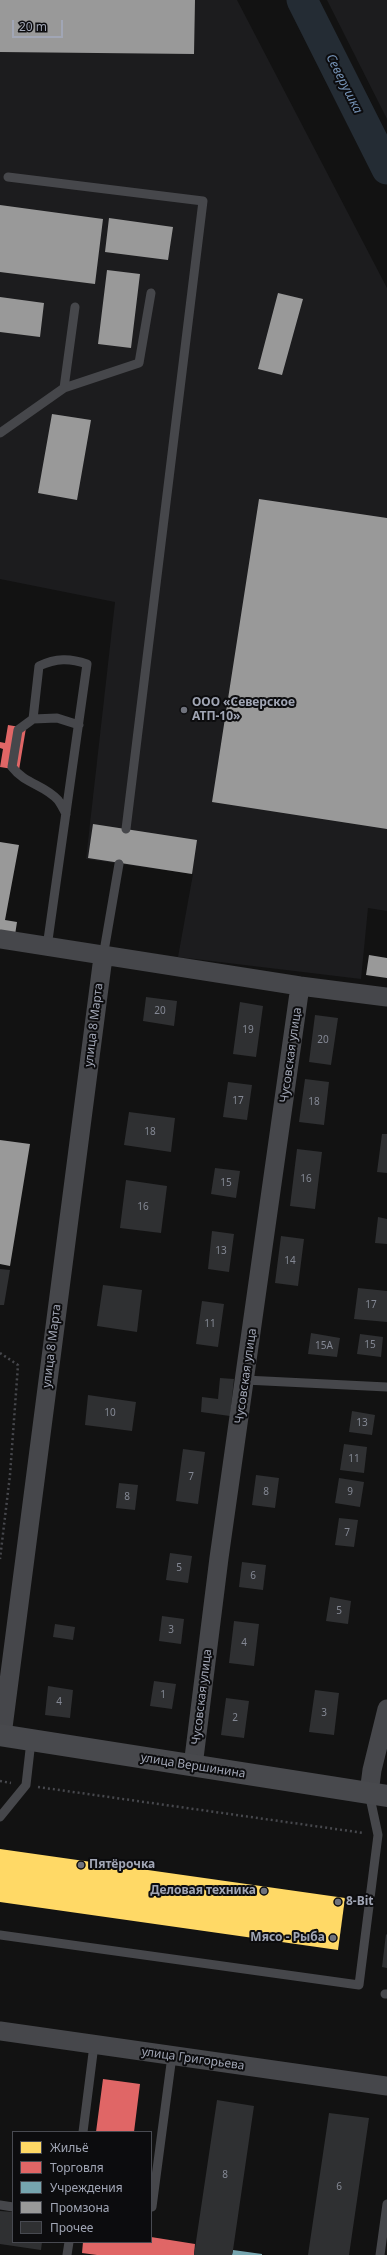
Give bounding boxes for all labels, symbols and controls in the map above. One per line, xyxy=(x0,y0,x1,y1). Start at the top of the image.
scale bar xyxy=(14,12,65,38)
text: 20 m xyxy=(19,18,47,35)
water label: Северушка xyxy=(322,52,366,116)
place label: ООО «Северское АТП-10» xyxy=(192,696,295,724)
marker: ООО «Северское АТП-10» xyxy=(179,705,189,715)
street label: улица 8 Марта xyxy=(82,982,106,1068)
house number: 20 xyxy=(154,1005,166,1017)
street label: Чусовская улица xyxy=(277,1006,305,1104)
house number: 19 xyxy=(242,1024,254,1036)
house number: 20 xyxy=(317,1034,329,1046)
house number: 17 xyxy=(232,1095,244,1107)
house number: 18 xyxy=(308,1096,320,1108)
house number: 18 xyxy=(144,1126,156,1138)
house number: 16 xyxy=(300,1173,312,1185)
house number: 15 xyxy=(220,1177,232,1189)
house number: 16 xyxy=(137,1201,149,1213)
house number: 13 xyxy=(215,1245,227,1257)
house number: 14 xyxy=(284,1255,296,1267)
house number: 17 xyxy=(365,1299,377,1311)
street label: улица 8 Марта xyxy=(40,1303,64,1389)
house number: 11 xyxy=(204,1318,216,1330)
street label: Чусовская улица xyxy=(232,1327,260,1425)
house number: 15 xyxy=(364,1339,376,1351)
house number: 15А xyxy=(315,1340,333,1352)
house number: 10 xyxy=(104,1407,116,1419)
house number: 13 xyxy=(356,1417,368,1429)
house number: 11 xyxy=(348,1453,360,1465)
house number: 7 xyxy=(188,1471,194,1483)
house number: 8 xyxy=(263,1486,269,1498)
house number: 9 xyxy=(347,1486,353,1498)
house number: 8 xyxy=(124,1491,130,1503)
house number: 7 xyxy=(344,1527,350,1539)
house number: 5 xyxy=(176,1562,182,1574)
house number: 6 xyxy=(250,1570,256,1582)
house number: 5 xyxy=(336,1605,342,1617)
house number: 3 xyxy=(168,1624,174,1636)
house number: 4 xyxy=(241,1637,247,1649)
street label: Чусовская улица xyxy=(189,1648,215,1746)
house number: 1 xyxy=(160,1689,166,1701)
house number: 4 xyxy=(56,1696,62,1708)
house number: 3 xyxy=(321,1707,327,1719)
house number: 2 xyxy=(232,1712,238,1724)
street label: улица Вершинина xyxy=(140,1751,246,1781)
place label: Пятёрочка xyxy=(89,1858,155,1872)
marker: Пятёрочка xyxy=(76,1860,86,1870)
place label: Деловая техника xyxy=(150,1884,256,1898)
marker: Деловая техника xyxy=(259,1886,269,1896)
place label: 8-Bit xyxy=(346,1895,373,1909)
marker: 8-Bit xyxy=(333,1897,343,1907)
place label: Мясо - Рыба xyxy=(250,1931,325,1945)
marker: Мясо - Рыба xyxy=(328,1933,338,1943)
street label: улица Григорьева xyxy=(141,2045,245,2073)
legend xyxy=(12,2131,152,2243)
text: Жильё xyxy=(50,2139,89,2156)
text: Торговля xyxy=(50,2159,104,2176)
house number: 8 xyxy=(222,2169,228,2181)
text: Учреждения xyxy=(50,2179,123,2196)
house number: 6 xyxy=(336,2181,342,2193)
text: Промзона xyxy=(50,2199,109,2216)
text: Прочее xyxy=(50,2219,93,2236)

